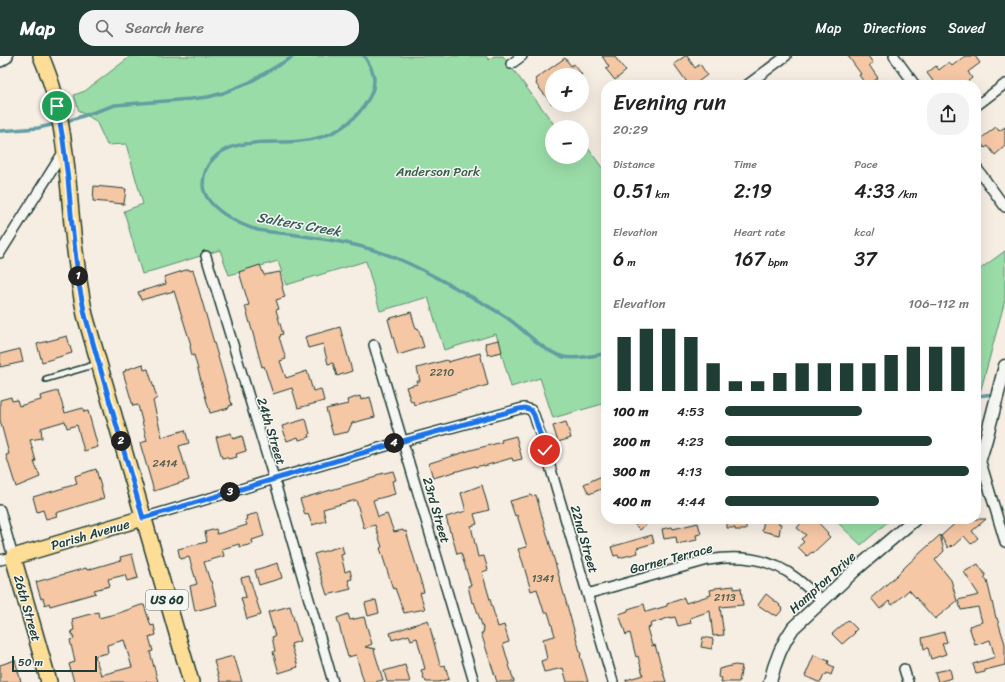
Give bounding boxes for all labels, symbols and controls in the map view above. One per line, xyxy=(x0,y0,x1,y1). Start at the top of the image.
search box xyxy=(79,10,359,46)
text: Map xyxy=(20,12,55,45)
text: Search here xyxy=(125,15,204,41)
text: Map xyxy=(815,16,841,41)
text: Directions xyxy=(863,16,926,41)
text: Saved xyxy=(948,16,985,41)
icon: search xyxy=(93,17,115,39)
map controls xyxy=(545,68,589,164)
button: + xyxy=(545,68,589,112)
text: Evening run xyxy=(613,83,726,122)
pin xyxy=(40,89,74,123)
button: share xyxy=(927,93,969,135)
icon: arrive xyxy=(46,95,68,117)
text: 20:29 xyxy=(613,118,648,141)
button: − xyxy=(545,120,589,164)
text: Distance xyxy=(613,155,655,174)
text: Time xyxy=(734,155,757,174)
text: Pace xyxy=(854,155,878,174)
park label: Anderson Park xyxy=(395,160,480,183)
text: 0.51 xyxy=(613,174,652,209)
text: 2:19 xyxy=(734,174,772,209)
text: 4:33 xyxy=(854,174,895,209)
text: km xyxy=(652,185,670,204)
text: /km xyxy=(895,185,917,204)
water label: Salters Creek xyxy=(255,205,344,244)
text: Elevation xyxy=(613,223,658,242)
text: Heart rate xyxy=(734,223,785,242)
text: kcal xyxy=(854,223,874,242)
text: 6 xyxy=(613,242,624,277)
text: 167 xyxy=(734,242,765,277)
text: 37 xyxy=(854,242,877,277)
text: m xyxy=(624,253,636,272)
text: bpm xyxy=(765,253,788,272)
pin: 1 xyxy=(68,266,88,286)
text: 1 xyxy=(76,266,80,285)
text: Elevation xyxy=(613,292,666,315)
text: 106–112 m xyxy=(908,292,969,315)
house number: 2210 xyxy=(430,363,454,382)
street label: 24th Street xyxy=(250,395,293,468)
text: 100 m xyxy=(613,400,648,423)
text: 4:53 xyxy=(677,400,704,423)
text: 200 m xyxy=(613,430,650,453)
text: 4:23 xyxy=(677,430,704,453)
pin: 2 xyxy=(111,431,131,451)
text: 2 xyxy=(118,431,124,450)
pin: 4 xyxy=(384,433,404,453)
text: 4 xyxy=(391,433,397,452)
pin xyxy=(528,433,562,467)
icon: check xyxy=(534,439,556,461)
house number: 2414 xyxy=(153,454,178,473)
text: 300 m xyxy=(613,460,650,483)
text: 4:13 xyxy=(677,460,702,483)
street label: 23rd Street xyxy=(416,474,457,546)
pin: 3 xyxy=(220,482,240,502)
text: 3 xyxy=(227,482,233,501)
text: 400 m xyxy=(613,490,651,513)
text: 4:44 xyxy=(677,490,705,513)
street label: 22nd Street xyxy=(564,502,605,576)
street label: Parish Avenue xyxy=(48,512,133,557)
street label: Garner Terrace xyxy=(627,536,715,581)
street label: Hampton Drive xyxy=(783,545,862,619)
house number: 1341 xyxy=(532,569,554,588)
street label: 26th Street xyxy=(7,572,48,645)
house number: 2113 xyxy=(714,588,736,607)
road number: US 60 xyxy=(146,590,188,610)
text: 50 m xyxy=(18,653,43,672)
scale bar xyxy=(12,654,97,673)

